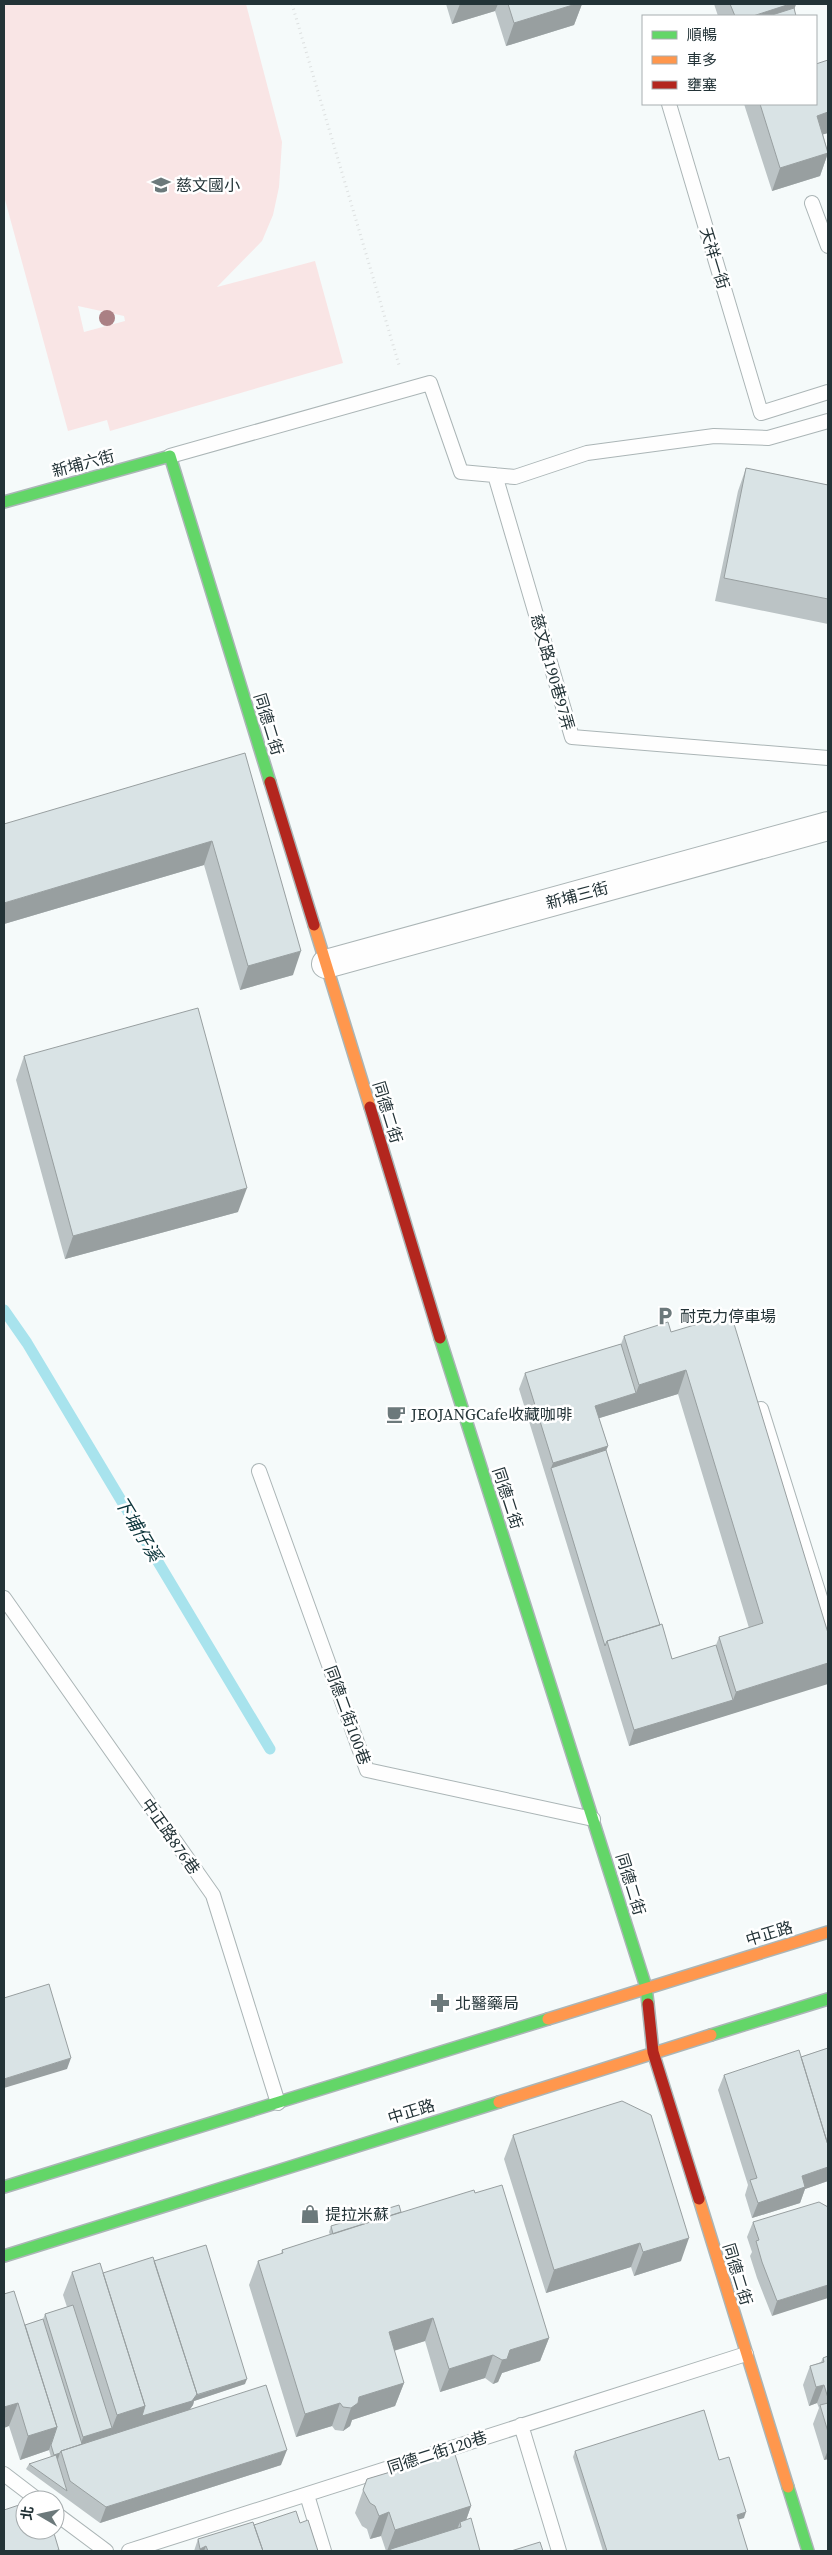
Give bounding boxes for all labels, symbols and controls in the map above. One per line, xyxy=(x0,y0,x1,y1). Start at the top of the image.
legend xyxy=(642,15,817,105)
text: 順暢 xyxy=(687,24,717,45)
text: 車多 xyxy=(687,49,717,70)
text: 壅塞 xyxy=(687,74,717,95)
school or university icon: 慈文國小 xyxy=(150,174,172,196)
place label: 慈文國小 xyxy=(176,174,240,196)
street label: 天祥一街 xyxy=(695,224,735,292)
street label: 新埔六街 xyxy=(49,444,117,482)
street label: 慈文路190巷97弄 xyxy=(526,611,580,733)
street label: 同德二街 xyxy=(249,690,289,758)
street label: 新埔三街 xyxy=(543,876,611,914)
street label: 同德二街 xyxy=(368,1078,408,1146)
parking icon: 耐克力停車場 xyxy=(654,1305,676,1327)
place label: 耐克力停車場 xyxy=(680,1305,776,1327)
cafe icon: JEOJANGCafe收藏咖啡 xyxy=(385,1403,407,1425)
place label: JEOJANGCafe收藏咖啡 xyxy=(410,1403,572,1425)
street label: 同德二街 xyxy=(488,1464,528,1532)
water label: 下埔仔溪 xyxy=(109,1491,169,1569)
street label: 同德二街100巷 xyxy=(320,1662,376,1768)
street label: 中正路876巷 xyxy=(137,1794,205,1878)
street label: 同德二街 xyxy=(611,1850,651,1918)
street label: 中正路 xyxy=(743,1915,795,1951)
pharmacy icon: 北醫藥局 xyxy=(429,1992,451,2014)
place label: 北醫藥局 xyxy=(455,1992,519,2014)
street label: 中正路 xyxy=(385,2093,437,2129)
shop icon: 提拉米蘇 xyxy=(299,2203,321,2225)
place label: 提拉米蘇 xyxy=(325,2203,389,2225)
street label: 同德二街 xyxy=(718,2240,758,2308)
street label: 同德二街120巷 xyxy=(384,2425,490,2479)
north arrow xyxy=(15,2490,65,2540)
text: 北 xyxy=(16,2504,38,2521)

